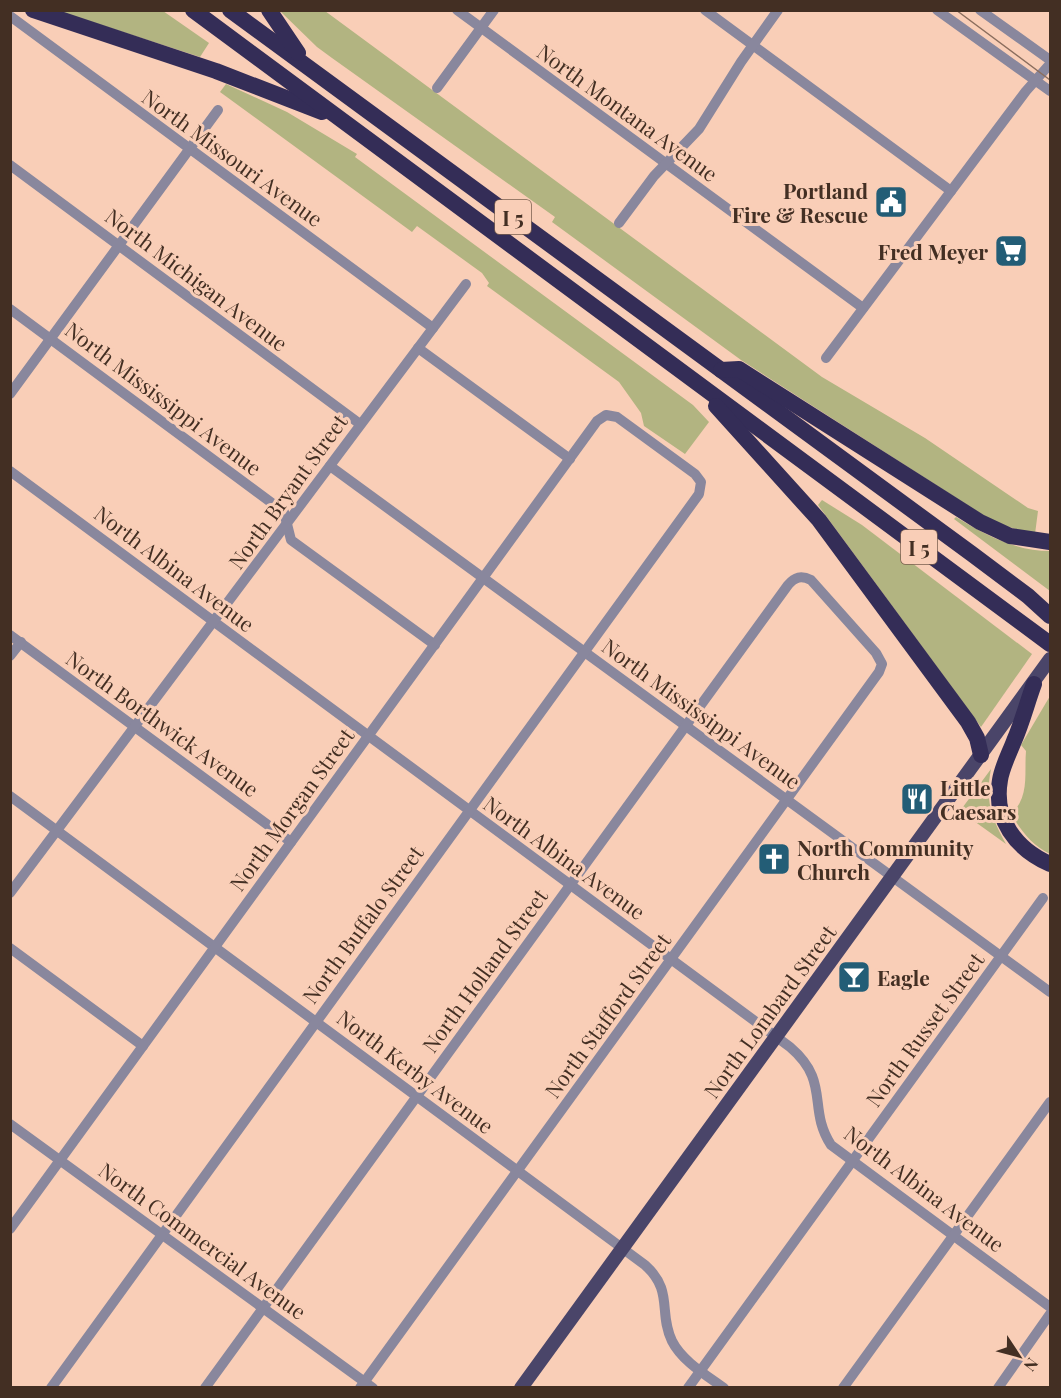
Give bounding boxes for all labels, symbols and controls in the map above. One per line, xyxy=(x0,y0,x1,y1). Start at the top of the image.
street label: North Montana Avenue xyxy=(532,37,724,187)
street label: North Missouri Avenue xyxy=(137,82,329,232)
place label: Portland Fire & Rescue xyxy=(732,176,868,228)
public building icon: Portland Fire & Rescue xyxy=(873,184,909,220)
road number: I 5 xyxy=(495,200,531,234)
street label: North Michigan Avenue xyxy=(100,201,294,357)
supermarket icon: Fred Meyer xyxy=(993,233,1029,269)
place label: Fred Meyer xyxy=(878,237,988,265)
street label: North Mississippi Avenue xyxy=(60,315,268,481)
street label: North Bryant Street xyxy=(221,408,353,574)
street label: North Albina Avenue xyxy=(89,499,261,637)
road number: I 5 xyxy=(901,530,937,564)
street label: North Mississippi Avenue xyxy=(597,631,807,795)
street label: North Borthwick Avenue xyxy=(61,644,265,802)
street label: North Morgan Street xyxy=(222,722,360,896)
place label: Little Caesars xyxy=(940,773,1016,825)
restaurant icon: Little Caesars xyxy=(899,781,935,817)
street label: North Albina Avenue xyxy=(479,789,651,925)
place label: North Community Church xyxy=(797,833,974,885)
street label: North Buffalo Street xyxy=(295,839,429,1009)
church icon: North Community Church xyxy=(756,841,792,877)
street label: North Holland Street xyxy=(415,882,553,1057)
street label: North Lombard Street xyxy=(697,918,842,1103)
street label: North Stafford Street xyxy=(538,927,677,1103)
street label: North Russet Street xyxy=(859,946,990,1112)
bar icon: Eagle xyxy=(836,959,872,995)
place label: Eagle xyxy=(877,963,930,991)
street label: North Kerby Avenue xyxy=(332,1003,500,1139)
street label: North Albina Avenue xyxy=(839,1119,1011,1257)
street label: North Commercial Avenue xyxy=(94,1155,312,1325)
north arrow xyxy=(989,1326,1049,1386)
text: N xyxy=(1019,1354,1043,1376)

